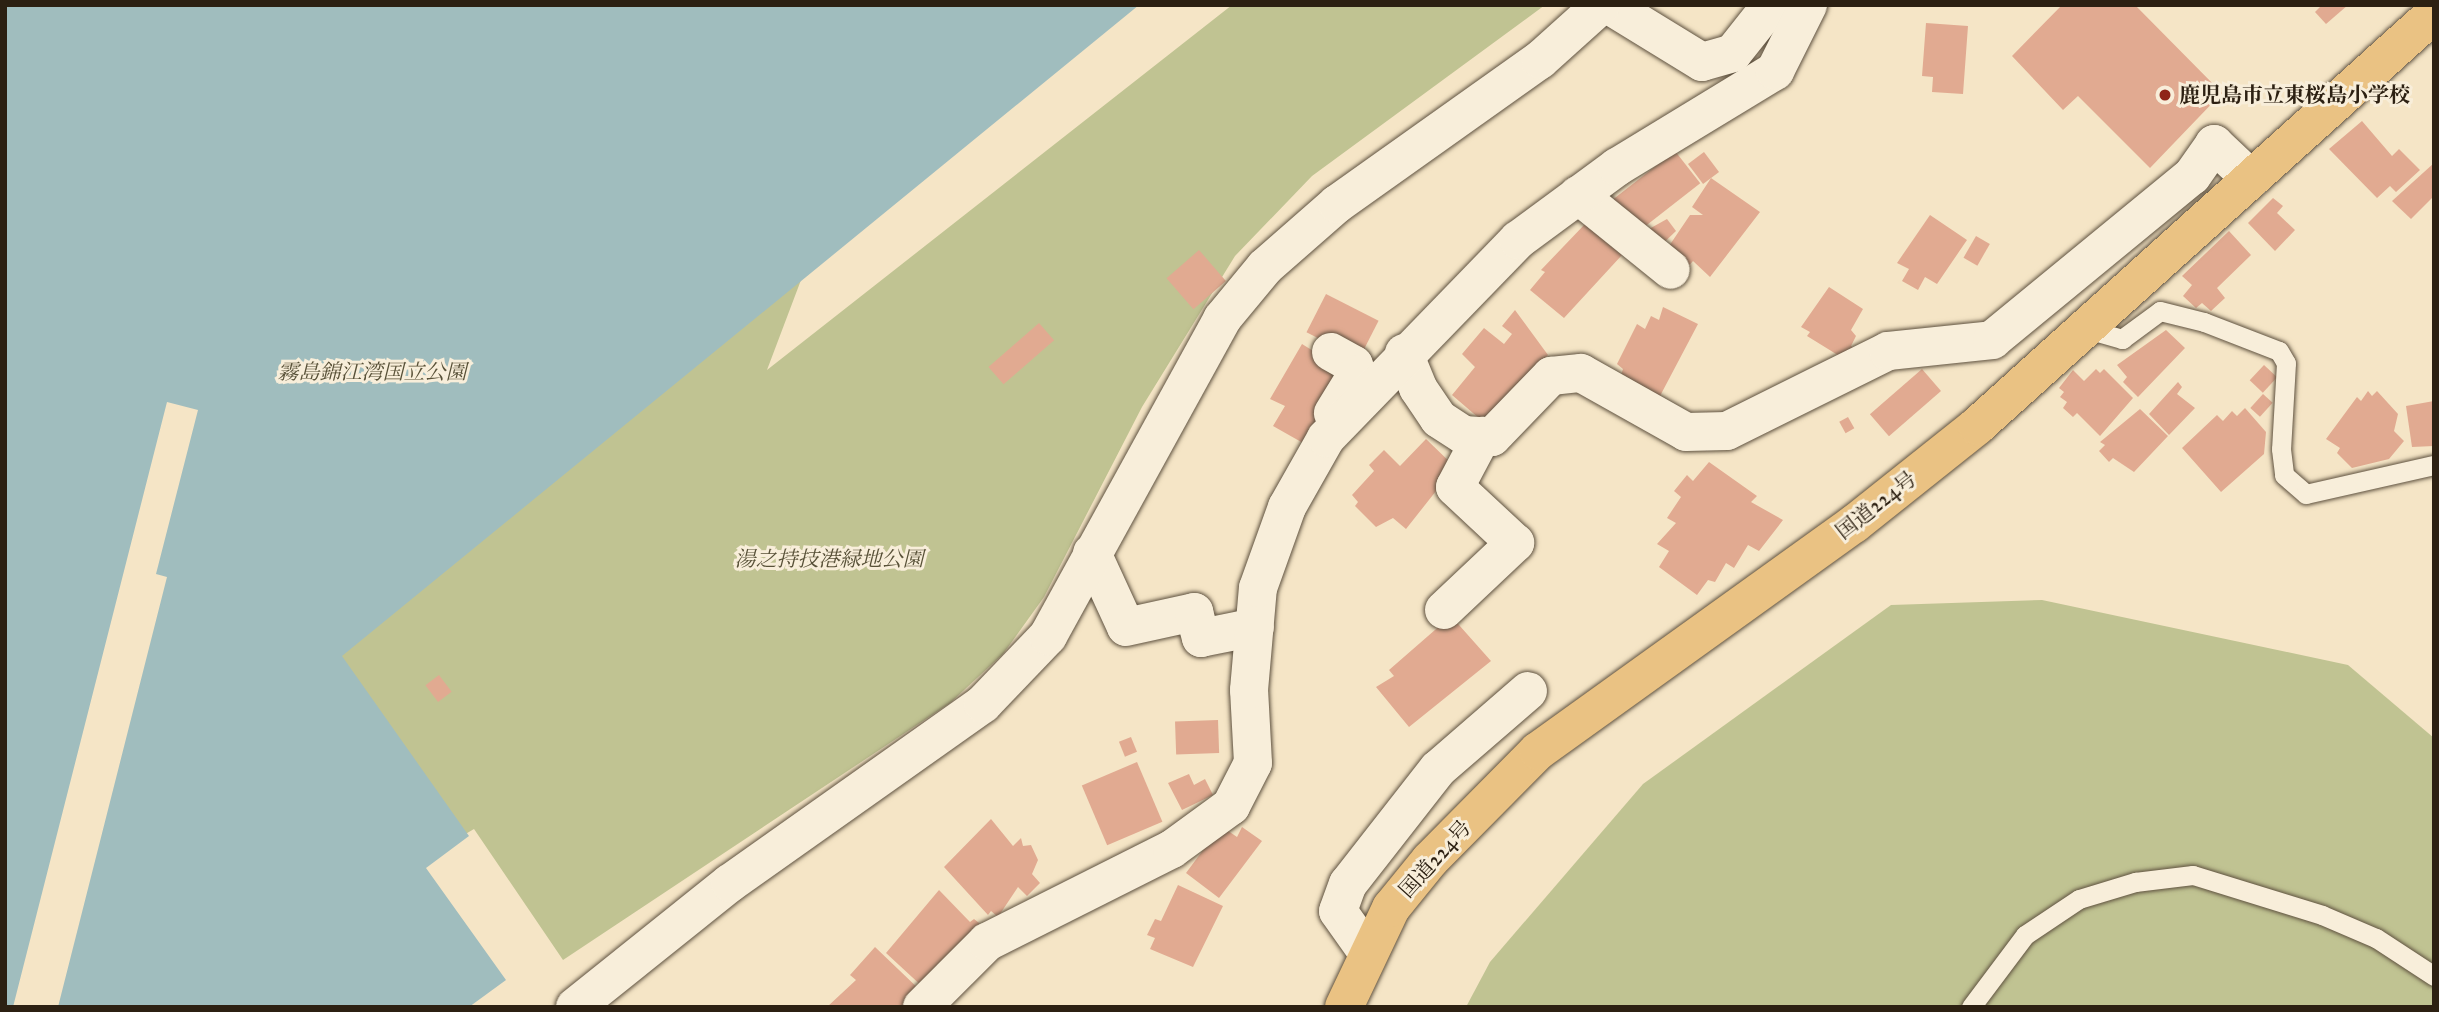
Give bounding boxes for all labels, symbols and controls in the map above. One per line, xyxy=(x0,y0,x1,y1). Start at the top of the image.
place label: 鹿児島市立東桜島小学校 xyxy=(2179,82,2410,108)
marker: 鹿児島市立東桜島小学校 xyxy=(2157,87,2173,103)
park label: 霧島錦江湾国立公園 xyxy=(278,359,466,385)
street label: 国道224号 xyxy=(1831,466,1921,544)
park label: 湯之持技港緑地公園 xyxy=(735,546,923,572)
street label: 国道224号 xyxy=(1394,815,1476,903)

